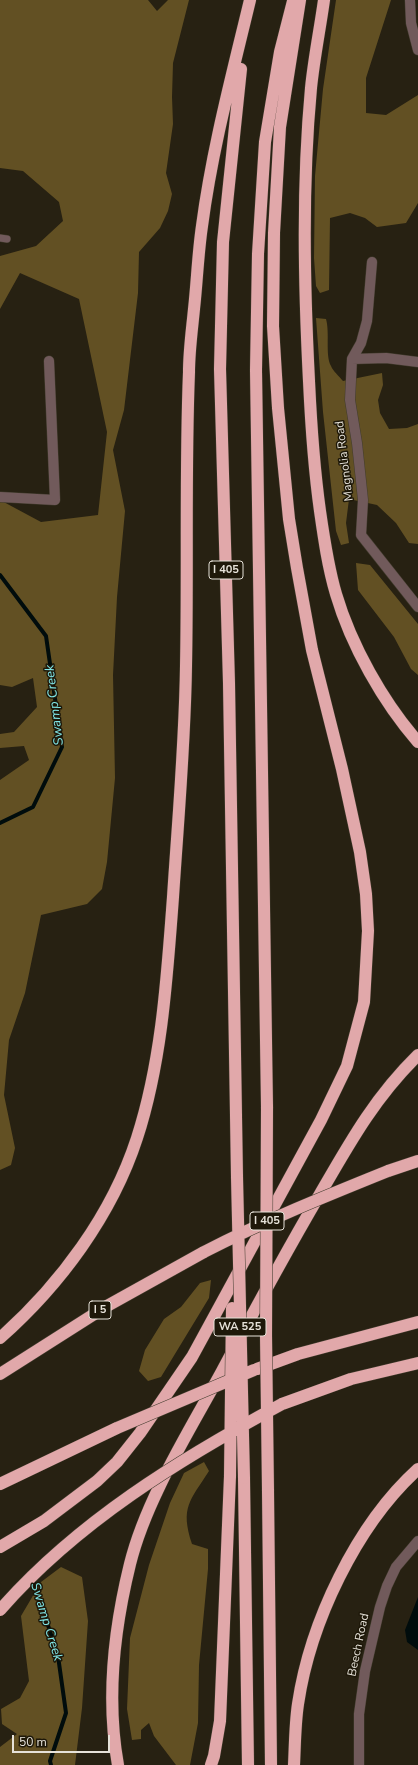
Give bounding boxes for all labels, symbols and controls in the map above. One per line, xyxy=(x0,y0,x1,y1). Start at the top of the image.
street label: Magnolia Road xyxy=(333,420,357,502)
road number: I 405 xyxy=(209,561,243,579)
water label: Swamp Creek xyxy=(42,664,68,746)
road number: I 405 xyxy=(250,1212,284,1230)
road number: I 5 xyxy=(89,1301,111,1319)
road number: WA 525 xyxy=(214,1318,266,1336)
water label: Swamp Creek xyxy=(27,1581,65,1663)
street label: Beech Road xyxy=(345,1612,373,1678)
scale bar xyxy=(14,1727,112,1753)
text: 50 m xyxy=(19,1734,47,1750)

